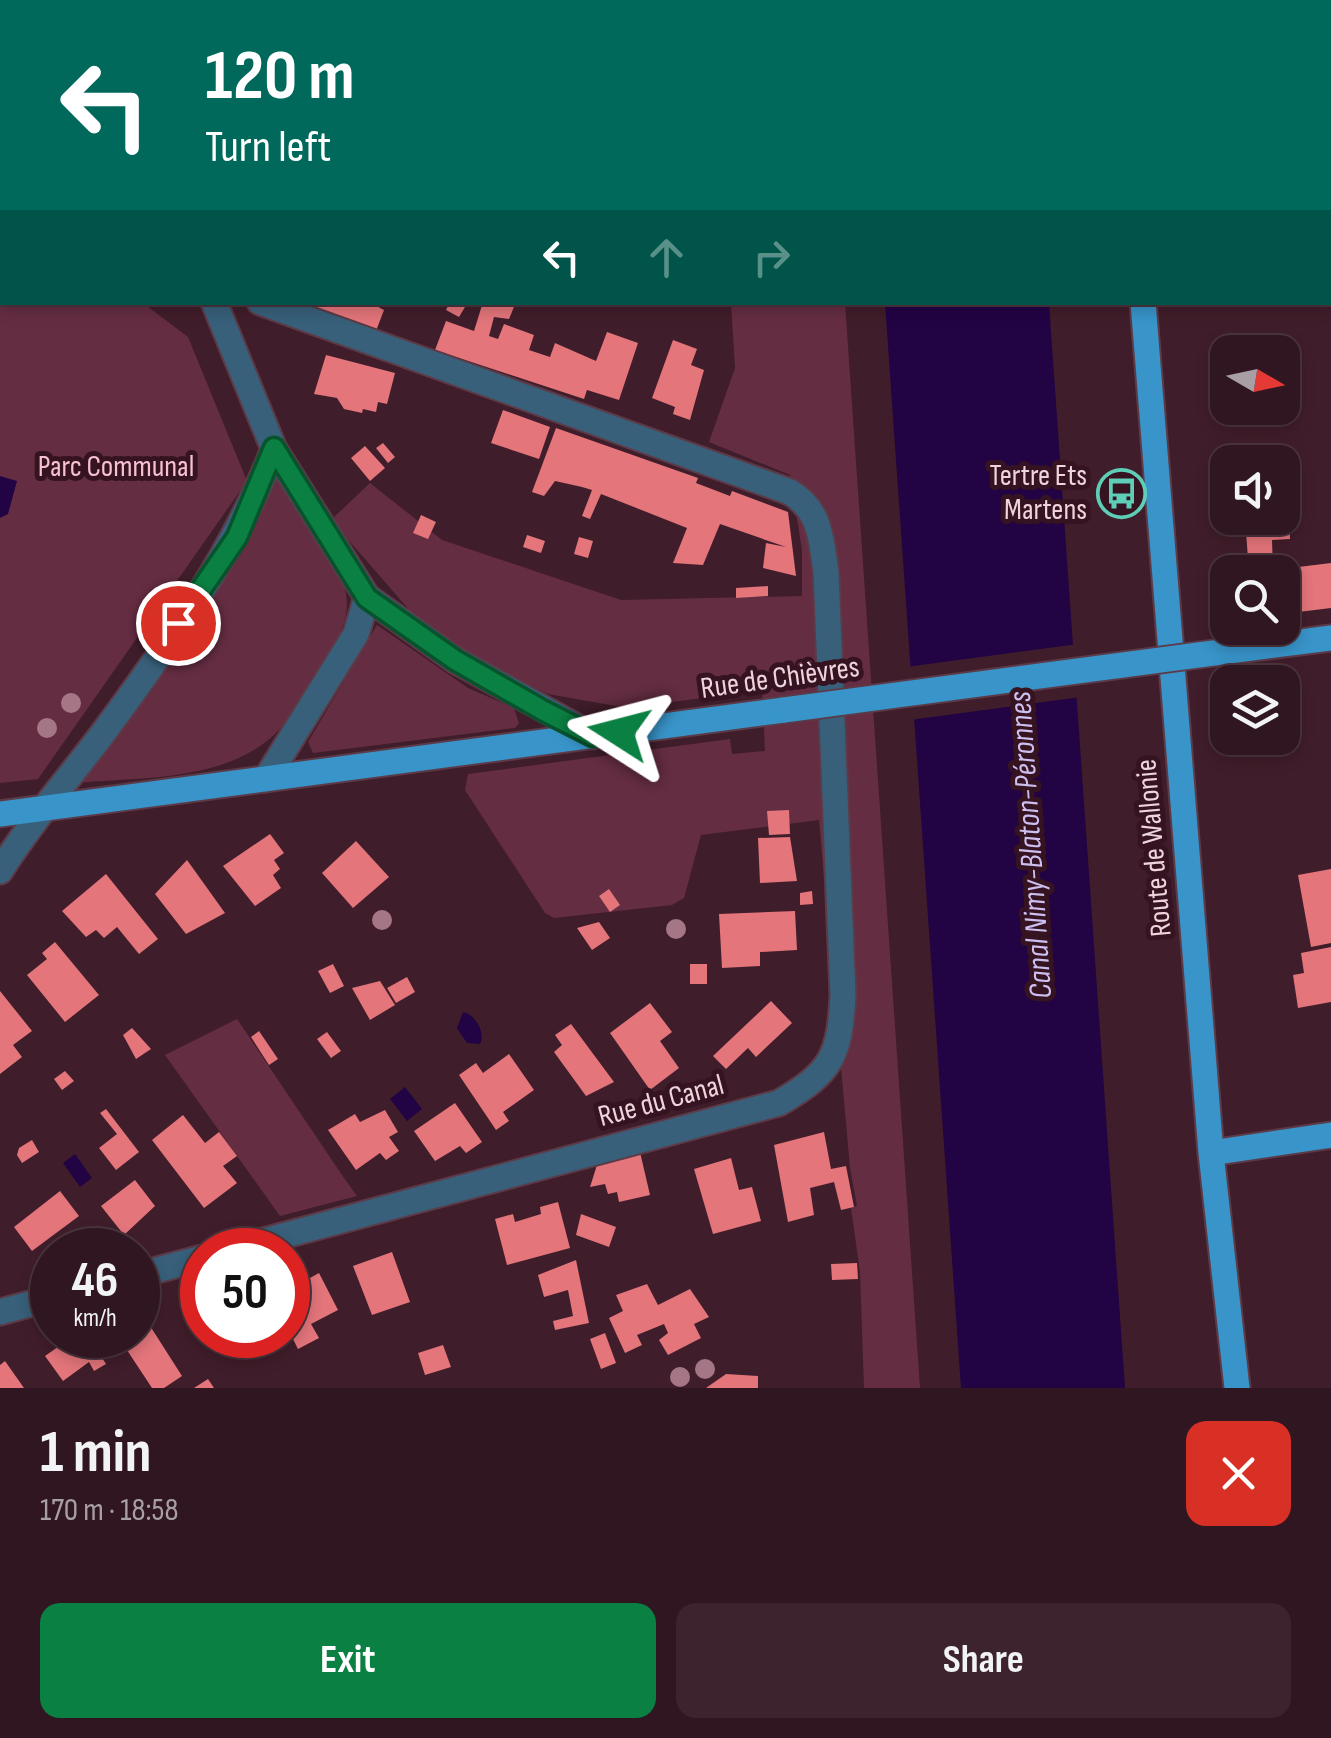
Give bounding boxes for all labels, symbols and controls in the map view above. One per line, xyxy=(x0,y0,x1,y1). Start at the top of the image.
text: 120 m xyxy=(205,35,355,119)
icon: left xyxy=(40,40,170,170)
text: Turn left xyxy=(205,120,331,175)
icon: left xyxy=(534,230,589,285)
icon: ahead xyxy=(639,230,694,285)
icon: right xyxy=(744,230,799,285)
north arrow xyxy=(1210,335,1300,425)
map controls xyxy=(1210,335,1300,755)
button: sound xyxy=(1210,445,1300,535)
park label: Parc Communal xyxy=(38,449,194,485)
place label: Tertre Ets Martens xyxy=(990,458,1087,528)
bus stop icon: Tertre Ets Martens xyxy=(1096,467,1148,519)
button: search xyxy=(1210,555,1300,645)
pin xyxy=(136,581,221,666)
icon: arrive xyxy=(151,596,206,651)
street label: Rue de Chièvres xyxy=(698,649,862,707)
button: layers xyxy=(1210,665,1300,755)
position arrow xyxy=(567,680,671,784)
water label: Canal Nimy-Blaton-Péronnes xyxy=(1001,689,1061,1000)
street label: Route de Wallonie xyxy=(1128,758,1180,938)
street label: Rue du Canal xyxy=(594,1067,728,1135)
speed limit sign: 50 xyxy=(180,1228,310,1358)
text: 46 xyxy=(72,1251,118,1311)
text: km/h xyxy=(73,1303,117,1334)
text: 1 min xyxy=(40,1417,152,1489)
button: close xyxy=(1186,1421,1291,1526)
text: 170 m · 18:58 xyxy=(40,1491,178,1530)
button: Exit xyxy=(40,1603,656,1718)
button: Share xyxy=(676,1603,1291,1718)

